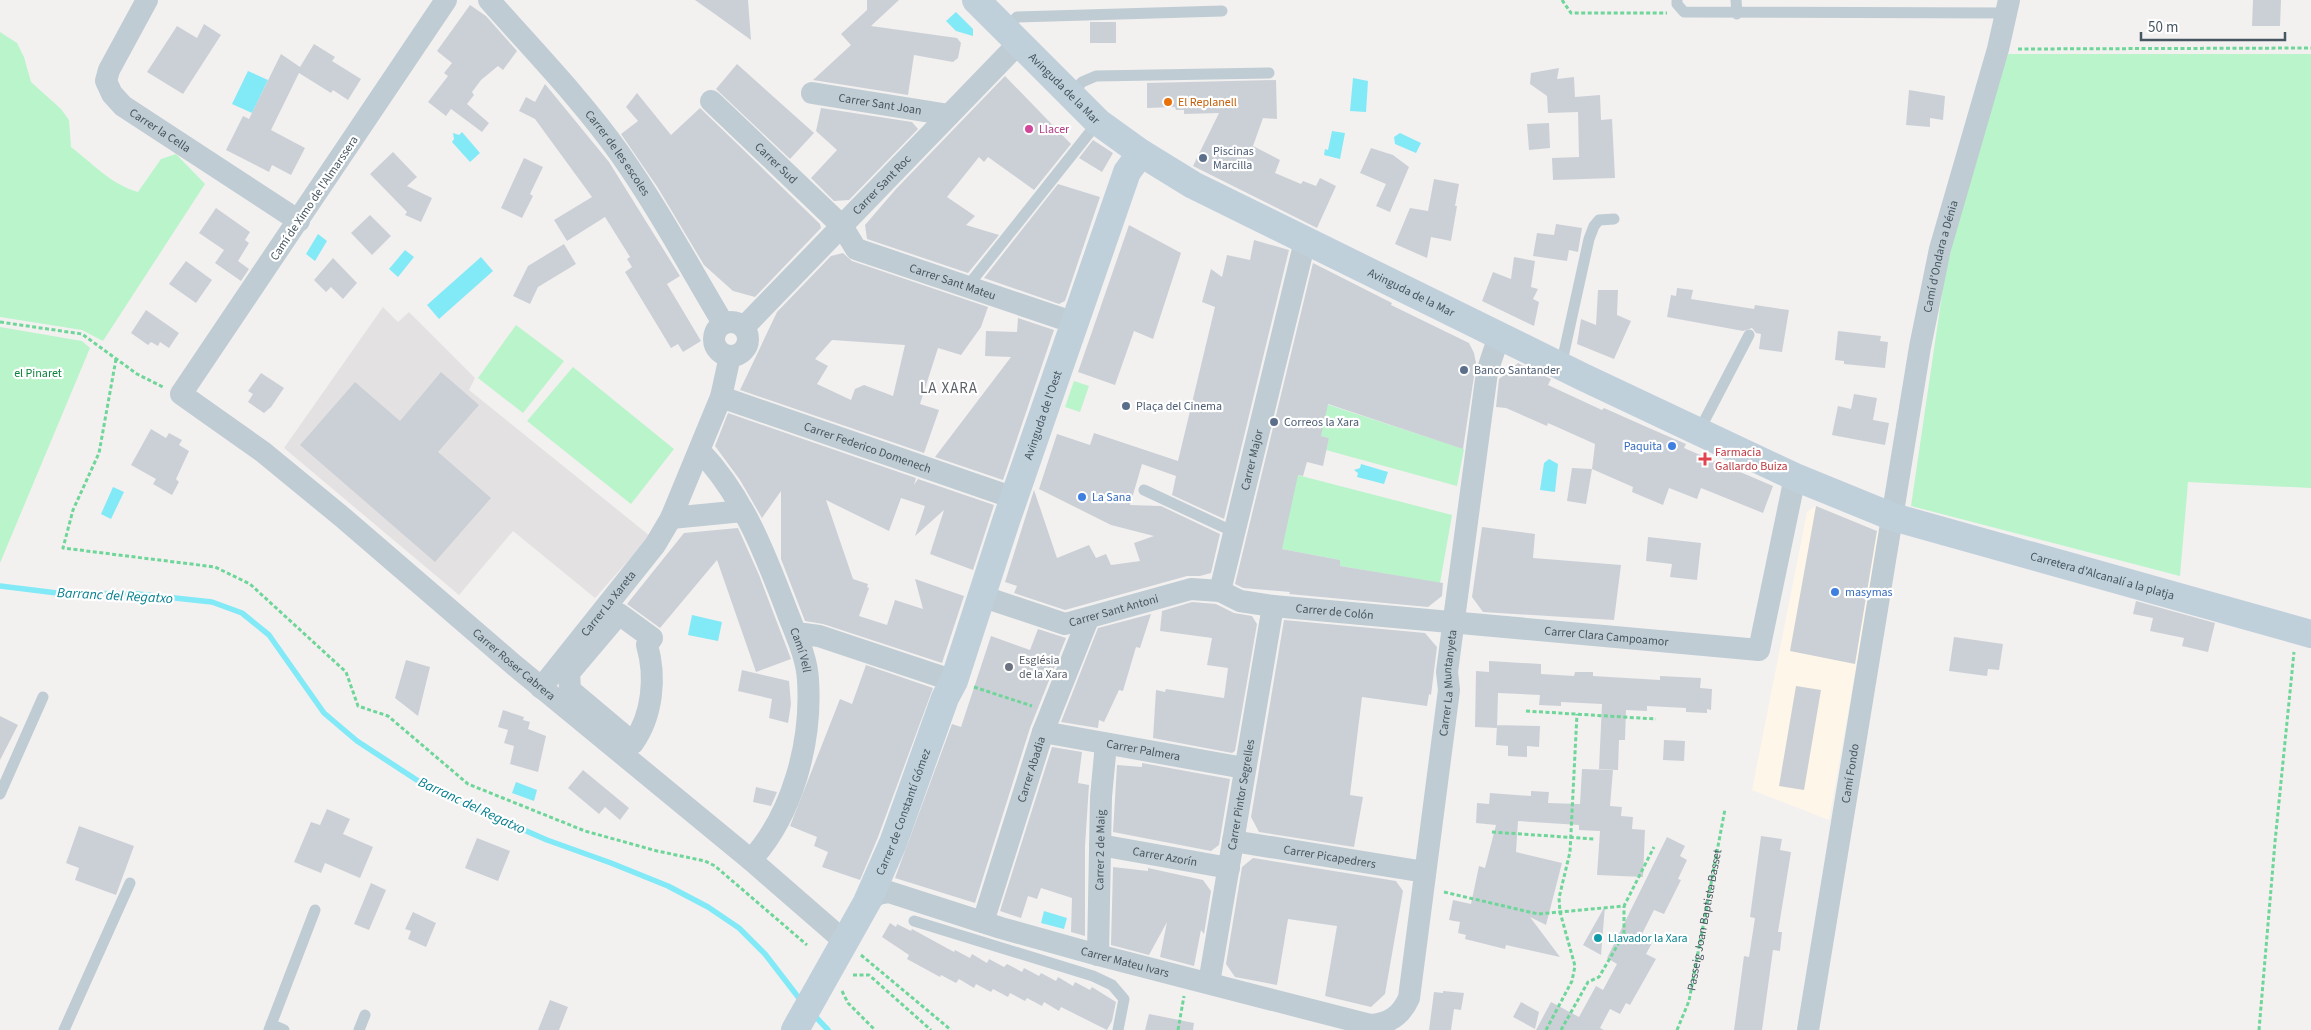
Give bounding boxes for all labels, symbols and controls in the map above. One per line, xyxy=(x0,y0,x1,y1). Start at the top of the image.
scale bar xyxy=(2141,10,2285,42)
text: 50 m xyxy=(2148,17,2178,38)
street label: Avinguda de la Mar xyxy=(1024,49,1104,129)
street label: Carrer Sant Joan xyxy=(837,89,923,119)
place label: El Replanell xyxy=(1178,94,1237,111)
marker: El Replanell xyxy=(1162,96,1174,108)
street label: Carrer la Cella xyxy=(126,104,194,157)
street label: Carrer de les escoles xyxy=(581,107,654,199)
place label: Llacer xyxy=(1039,121,1070,138)
marker: Llacer xyxy=(1023,123,1035,135)
street label: Camí de Ximo de l'Almarssera xyxy=(266,133,363,264)
street label: Carrer Sud xyxy=(751,139,801,188)
place label: Piscinas Marcilla xyxy=(1213,143,1254,174)
street label: Carrer Sant Roc xyxy=(849,151,916,219)
marker: Piscinas Marcilla xyxy=(1197,152,1209,164)
street label: Camí d’Ondara a Dénia xyxy=(1919,198,1963,314)
street label: Carrer Sant Mateu xyxy=(907,260,998,305)
street label: Avinguda de la Mar xyxy=(1365,264,1458,322)
place label: Banco Santander xyxy=(1474,362,1561,379)
marker: Banco Santander xyxy=(1458,364,1470,376)
park label: el Pinaret xyxy=(14,365,62,382)
street label: Avinguda de l'Oest xyxy=(1020,368,1067,462)
district label: LA XARA xyxy=(920,378,978,399)
place label: Plaça del Cinema xyxy=(1136,398,1222,415)
marker: Plaça del Cinema xyxy=(1120,400,1132,412)
place label: Correos la Xara xyxy=(1284,414,1359,431)
marker: Correos la Xara xyxy=(1268,416,1280,428)
street label: Carrer Federico Domenech xyxy=(801,418,933,478)
street label: Carrer Major xyxy=(1237,427,1268,492)
place label: Paquita xyxy=(1624,438,1662,455)
marker: Paquita xyxy=(1666,440,1678,452)
place label: Farmacia Gallardo Buiza xyxy=(1715,444,1788,475)
marker: Farmacia Gallardo Buiza xyxy=(1699,453,1711,465)
place label: La Sana xyxy=(1092,489,1131,506)
marker: La Sana xyxy=(1076,491,1088,503)
street label: Carretera d'Alcanalí a la platja xyxy=(2028,548,2176,604)
street label: Carrer La Xareta xyxy=(577,567,640,640)
water label: Barranc del Regatxo xyxy=(57,583,173,609)
place label: masymas xyxy=(1845,584,1893,601)
marker: masymas xyxy=(1829,586,1841,598)
street label: Carrer Sant Antoni xyxy=(1067,590,1161,632)
street label: Carrer de Colón xyxy=(1295,600,1374,624)
street label: Carrer Clara Campoamor xyxy=(1544,623,1670,651)
street label: Carrer Roser Cabrera xyxy=(468,625,559,705)
street label: Camí Vell xyxy=(785,625,815,674)
street label: Carrer La Muntanyeta xyxy=(1435,629,1462,738)
place label: Església de la Xara xyxy=(1019,652,1068,683)
marker: Església de la Xara xyxy=(1003,661,1015,673)
street label: Carrer Abadia xyxy=(1013,734,1050,805)
street label: Carrer Palmera xyxy=(1105,736,1182,765)
street label: Carrer Pintor Segrelles xyxy=(1224,738,1259,852)
street label: Camí Fondo xyxy=(1837,742,1864,805)
street label: Carrer de Constantí Gómez xyxy=(872,746,935,878)
water label: Barranc del Regatxo xyxy=(415,772,528,839)
street label: Carrer 2 de Maig xyxy=(1091,809,1110,891)
street label: Carrer Picapedrers xyxy=(1282,841,1377,873)
street label: Carrer Azorín xyxy=(1131,843,1199,871)
street label: Passeig Joan Baptista Basset xyxy=(1683,848,1726,992)
place label: Llavador la Xara xyxy=(1608,930,1688,947)
marker: Llavador la Xara xyxy=(1592,932,1604,944)
street label: Carrer Mateu Ivars xyxy=(1079,943,1171,982)

